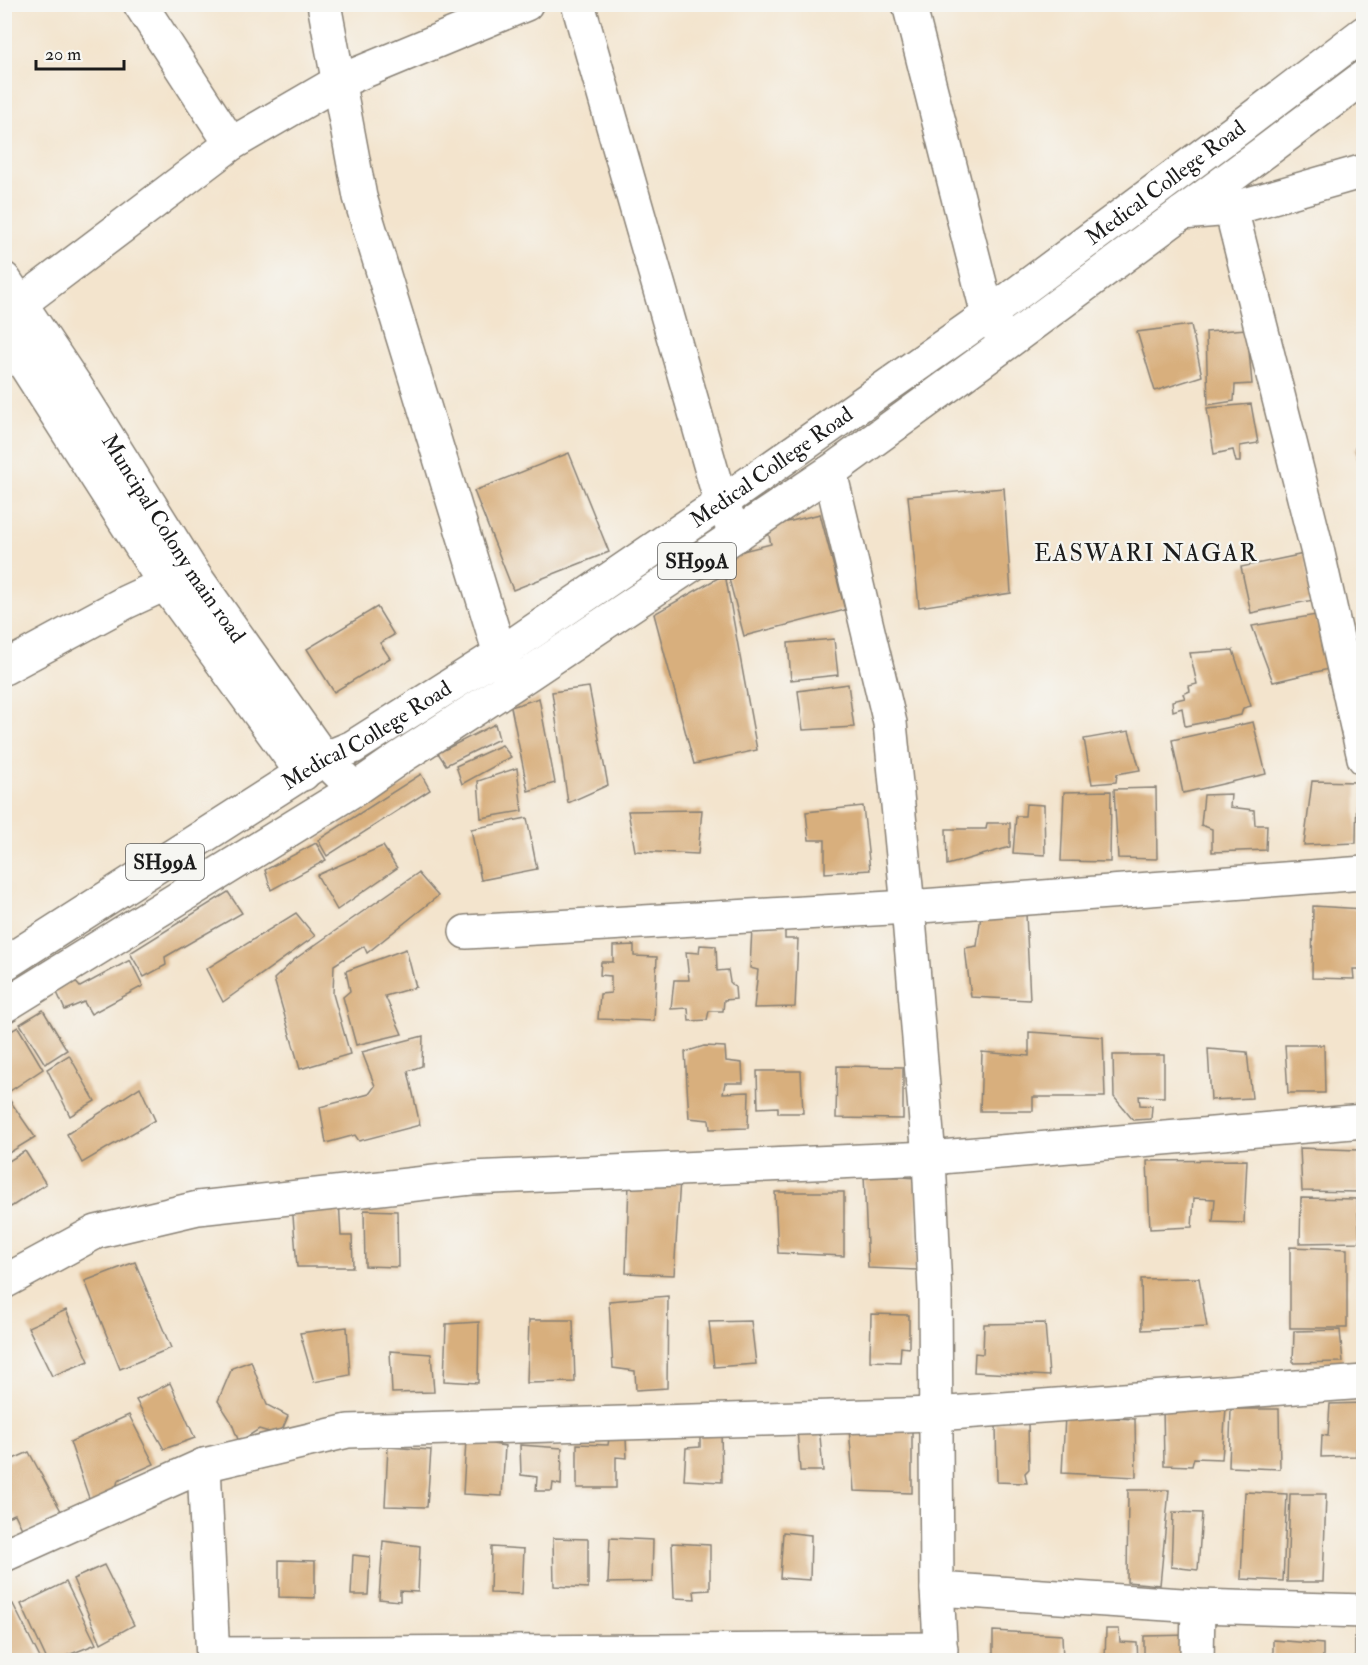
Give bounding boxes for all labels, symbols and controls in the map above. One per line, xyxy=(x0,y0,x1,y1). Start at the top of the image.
scale bar xyxy=(36,33,124,71)
text: 20 m xyxy=(45,43,81,66)
street label: Medical College Road xyxy=(1080,114,1251,251)
street label: Medical College Road xyxy=(685,400,859,534)
street label: Muncipal Colony main road xyxy=(95,429,252,649)
district label: EASWARI NAGAR xyxy=(1034,538,1258,569)
road number: SH99A xyxy=(658,543,736,579)
street label: Medical College Road xyxy=(277,674,457,796)
road number: SH99A xyxy=(126,844,204,880)

